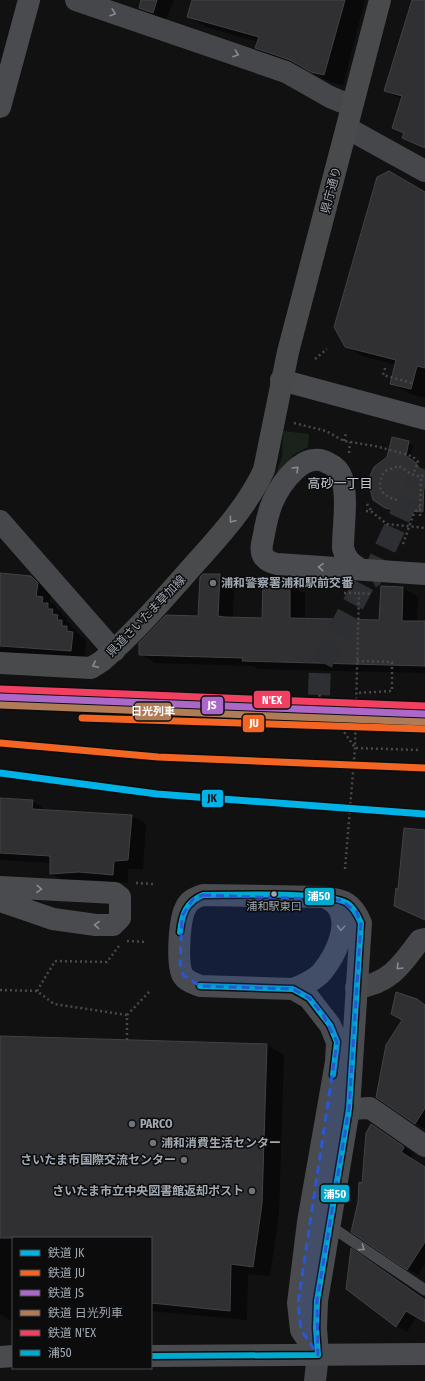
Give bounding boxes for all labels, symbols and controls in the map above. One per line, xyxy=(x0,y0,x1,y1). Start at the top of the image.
one-way arrow xyxy=(109,8,116,16)
one-way arrow xyxy=(232,50,239,58)
street label: 県庁通り xyxy=(318,165,344,215)
one-way arrow xyxy=(291,466,299,474)
district label: 高砂一丁目 xyxy=(307,476,373,491)
one-way arrow xyxy=(229,515,236,522)
one-way arrow xyxy=(318,562,324,571)
street label: 県道さいたま草加線 xyxy=(104,572,188,660)
place label: 浦和警察署浦和駅前交番 xyxy=(221,576,354,590)
marker: 浦和警察署浦和駅前交番 xyxy=(208,578,218,588)
one-way arrow xyxy=(92,660,99,668)
line badge: N'EX xyxy=(253,690,291,709)
text: N'EX xyxy=(262,694,282,707)
line badge: JS xyxy=(201,696,224,715)
text: JS xyxy=(207,699,217,712)
line badge: 日光列車 xyxy=(134,702,172,721)
text: 日光列車 xyxy=(131,705,175,718)
line badge: JU xyxy=(242,714,265,733)
text: JU xyxy=(248,717,259,730)
line badge: JK xyxy=(201,789,224,808)
text: JK xyxy=(206,792,217,805)
one-way arrow xyxy=(36,884,42,893)
line badge: 浦50 xyxy=(304,887,335,906)
marker: 浦和駅東口 xyxy=(269,889,279,899)
text: 浦50 xyxy=(308,890,330,903)
place label: 浦和駅東口 xyxy=(247,900,302,913)
one-way arrow xyxy=(94,921,100,929)
one-way arrow xyxy=(336,925,345,931)
one-way arrow xyxy=(396,962,404,969)
place label: PARCO xyxy=(140,1117,173,1131)
marker: PARCO xyxy=(127,1119,137,1129)
place label: 浦和消費生活センター xyxy=(161,1136,281,1150)
marker: 浦和消費生活センター xyxy=(148,1138,158,1148)
place label: さいたま市国際交流センター xyxy=(20,1153,176,1167)
marker: さいたま市国際交流センター xyxy=(179,1155,189,1165)
place label: さいたま市立中央図書館返却ポスト xyxy=(52,1184,244,1198)
line badge: 浦50 xyxy=(320,1184,350,1203)
marker: さいたま市立中央図書館返却ポスト xyxy=(247,1186,257,1196)
text: 浦50 xyxy=(324,1188,346,1201)
legend xyxy=(12,1237,152,1369)
one-way arrow xyxy=(358,1243,365,1251)
text: 鉄道 JK xyxy=(48,1246,85,1260)
text: 鉄道 JU xyxy=(48,1266,85,1280)
text: 鉄道 JS xyxy=(48,1286,84,1300)
text: 鉄道 日光列車 xyxy=(48,1306,123,1320)
text: 鉄道 N'EX xyxy=(48,1326,96,1340)
text: 浦50 xyxy=(48,1346,72,1360)

